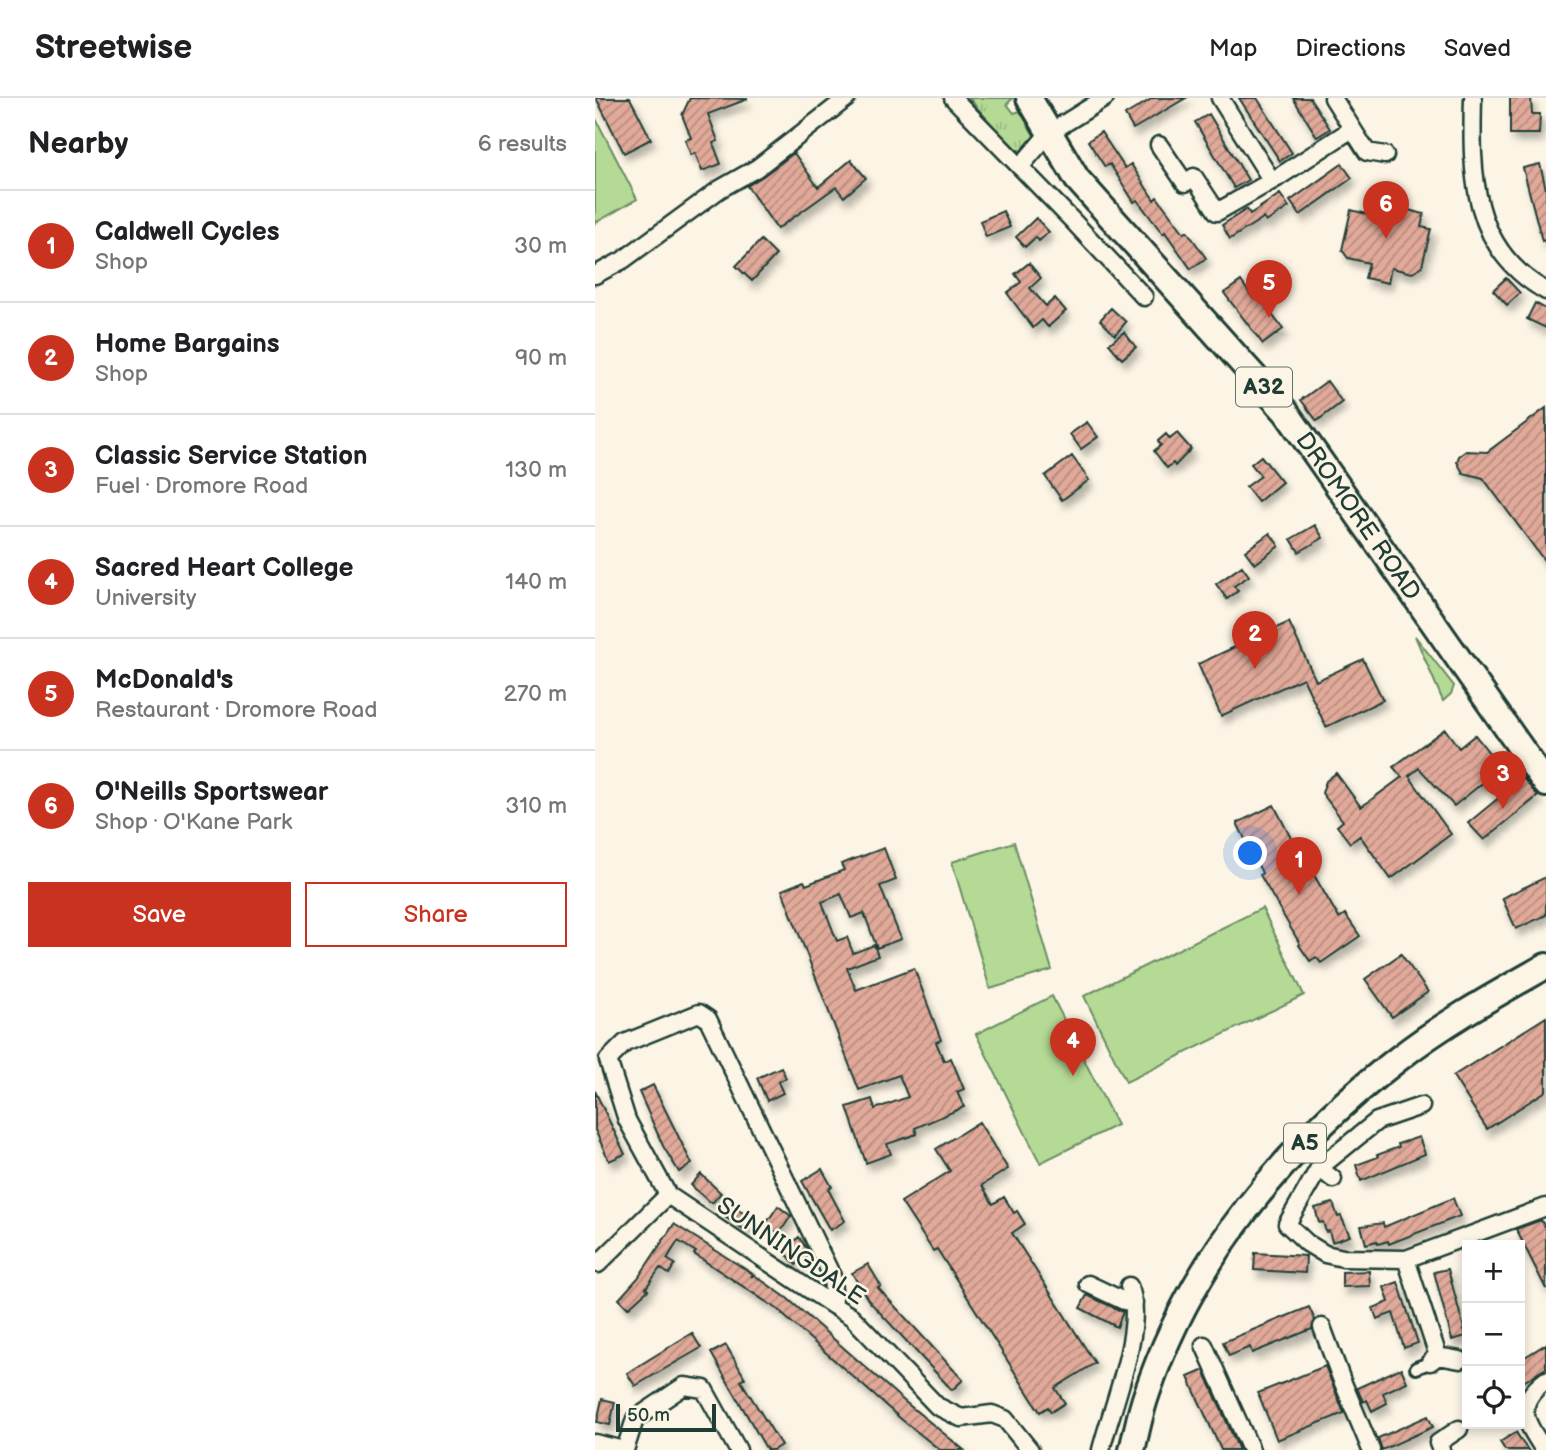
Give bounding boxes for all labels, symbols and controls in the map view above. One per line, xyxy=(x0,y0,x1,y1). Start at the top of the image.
text: Streetwise xyxy=(35,28,192,68)
text: Map xyxy=(1209,34,1257,63)
text: Directions xyxy=(1295,34,1406,63)
text: Saved xyxy=(1444,34,1511,63)
text: Nearby xyxy=(28,126,128,162)
text: 6 results xyxy=(478,130,567,158)
pin: 6 xyxy=(1363,181,1409,239)
text: Caldwell Cycles xyxy=(95,217,280,248)
text: 1 xyxy=(46,232,56,260)
text: 30 m xyxy=(514,232,567,260)
text: Shop xyxy=(95,248,148,276)
pin: 5 xyxy=(1246,260,1292,318)
text: Home Bargains xyxy=(95,329,280,360)
text: 2 xyxy=(44,344,58,372)
text: 90 m xyxy=(515,344,567,372)
text: Shop xyxy=(95,360,148,388)
road number: A32 xyxy=(1236,368,1292,406)
street label: DROMORE ROAD xyxy=(1290,426,1427,605)
text: Classic Service Station xyxy=(95,441,368,472)
text: 3 xyxy=(44,456,58,484)
text: 130 m xyxy=(505,456,567,484)
text: Fuel · Dromore Road xyxy=(95,472,308,500)
text: Sacred Heart College xyxy=(95,553,353,584)
text: 4 xyxy=(44,568,58,596)
text: 140 m xyxy=(505,568,567,596)
text: University xyxy=(95,584,196,612)
pin: 2 xyxy=(1232,611,1278,669)
text: McDonald's xyxy=(95,665,233,696)
text: 5 xyxy=(44,680,58,708)
text: 270 m xyxy=(503,680,567,708)
text: Restaurant · Dromore Road xyxy=(95,696,378,724)
pin: 3 xyxy=(1480,751,1526,809)
text: O'Neills Sportswear xyxy=(95,777,328,808)
text: 6 xyxy=(44,792,58,820)
text: 310 m xyxy=(505,792,567,820)
text: Shop · O'Kane Park xyxy=(95,808,292,836)
your location xyxy=(1233,836,1267,870)
pin: 1 xyxy=(1276,837,1322,895)
button: Save xyxy=(28,882,291,947)
button: Share xyxy=(305,882,567,947)
pin: 4 xyxy=(1050,1018,1096,1076)
road number: A5 xyxy=(1284,1124,1326,1162)
street label: SUNNINGDALE xyxy=(711,1191,871,1311)
map controls xyxy=(1462,1240,1525,1429)
button: + xyxy=(1462,1240,1525,1303)
button: − xyxy=(1462,1303,1525,1366)
button: locate xyxy=(1462,1366,1525,1429)
scale bar xyxy=(616,1401,716,1433)
text: 50 m xyxy=(627,1404,670,1427)

